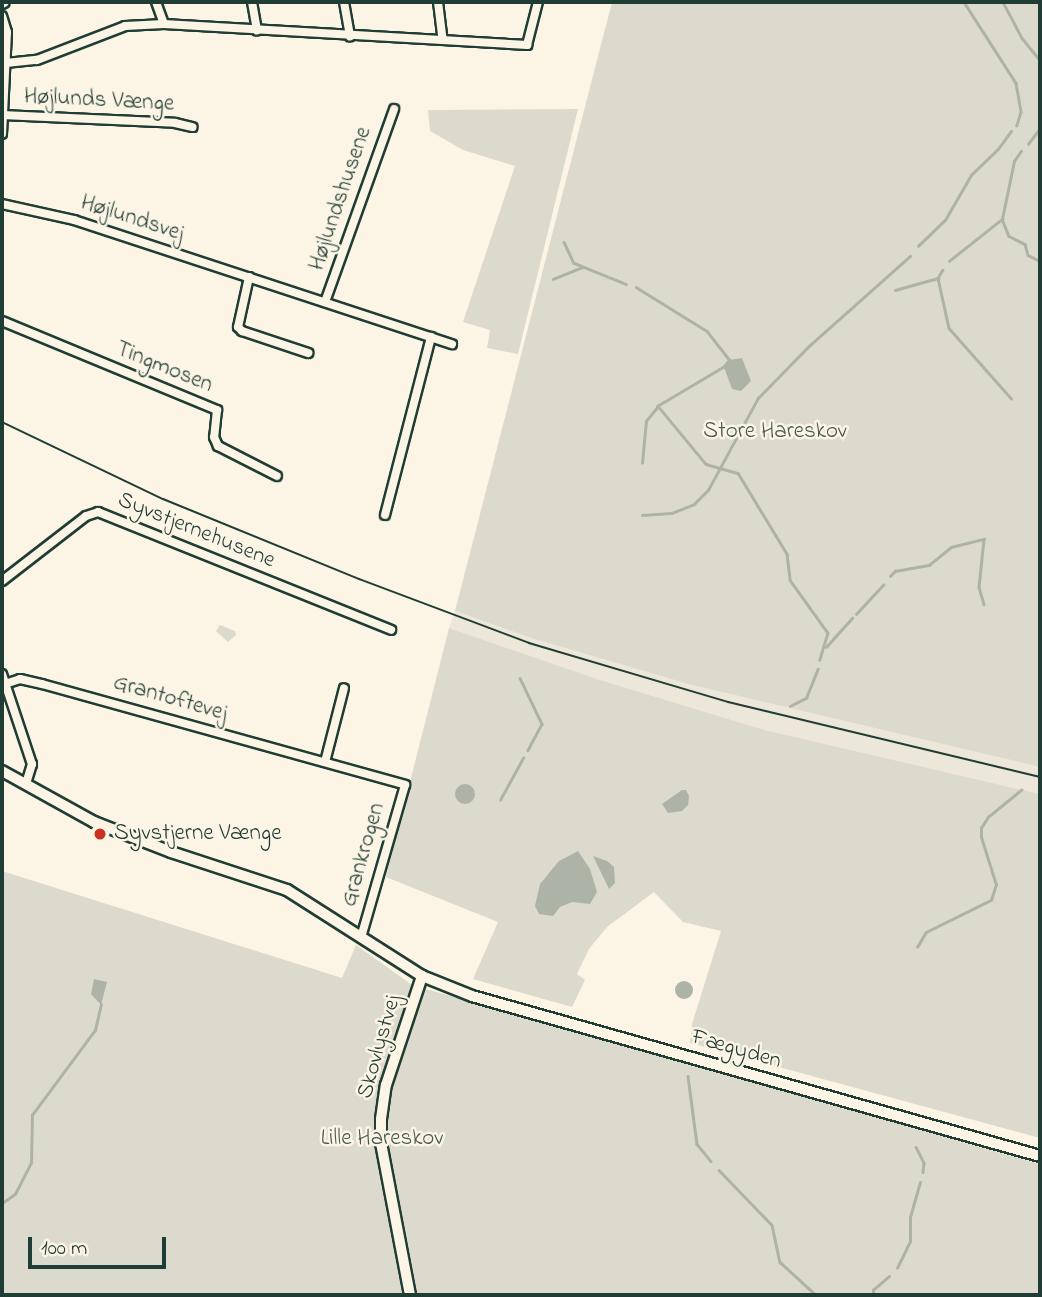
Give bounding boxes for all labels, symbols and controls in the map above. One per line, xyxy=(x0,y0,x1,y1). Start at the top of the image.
street label: Højlunds Vænge xyxy=(23,83,175,119)
street label: Højlundshusene xyxy=(304,124,378,274)
street label: Højlundsvej xyxy=(77,189,187,249)
street label: Tingmosen xyxy=(111,336,217,400)
park label: Store Hareskov xyxy=(703,418,847,446)
street label: Syvstjernehusene xyxy=(113,487,279,575)
street label: Grantoftevej xyxy=(110,670,230,728)
street label: Grankrogen xyxy=(336,800,392,910)
place label: Syvstjerne Vænge xyxy=(114,820,281,848)
marker: Syvstjerne Vænge xyxy=(92,826,108,842)
street label: Skovlystvej xyxy=(352,992,408,1102)
street label: Fægyden xyxy=(688,1024,784,1076)
park label: Lille Hareskov xyxy=(321,1125,443,1153)
scale bar xyxy=(32,1224,170,1268)
text: 100 m xyxy=(41,1234,87,1264)

